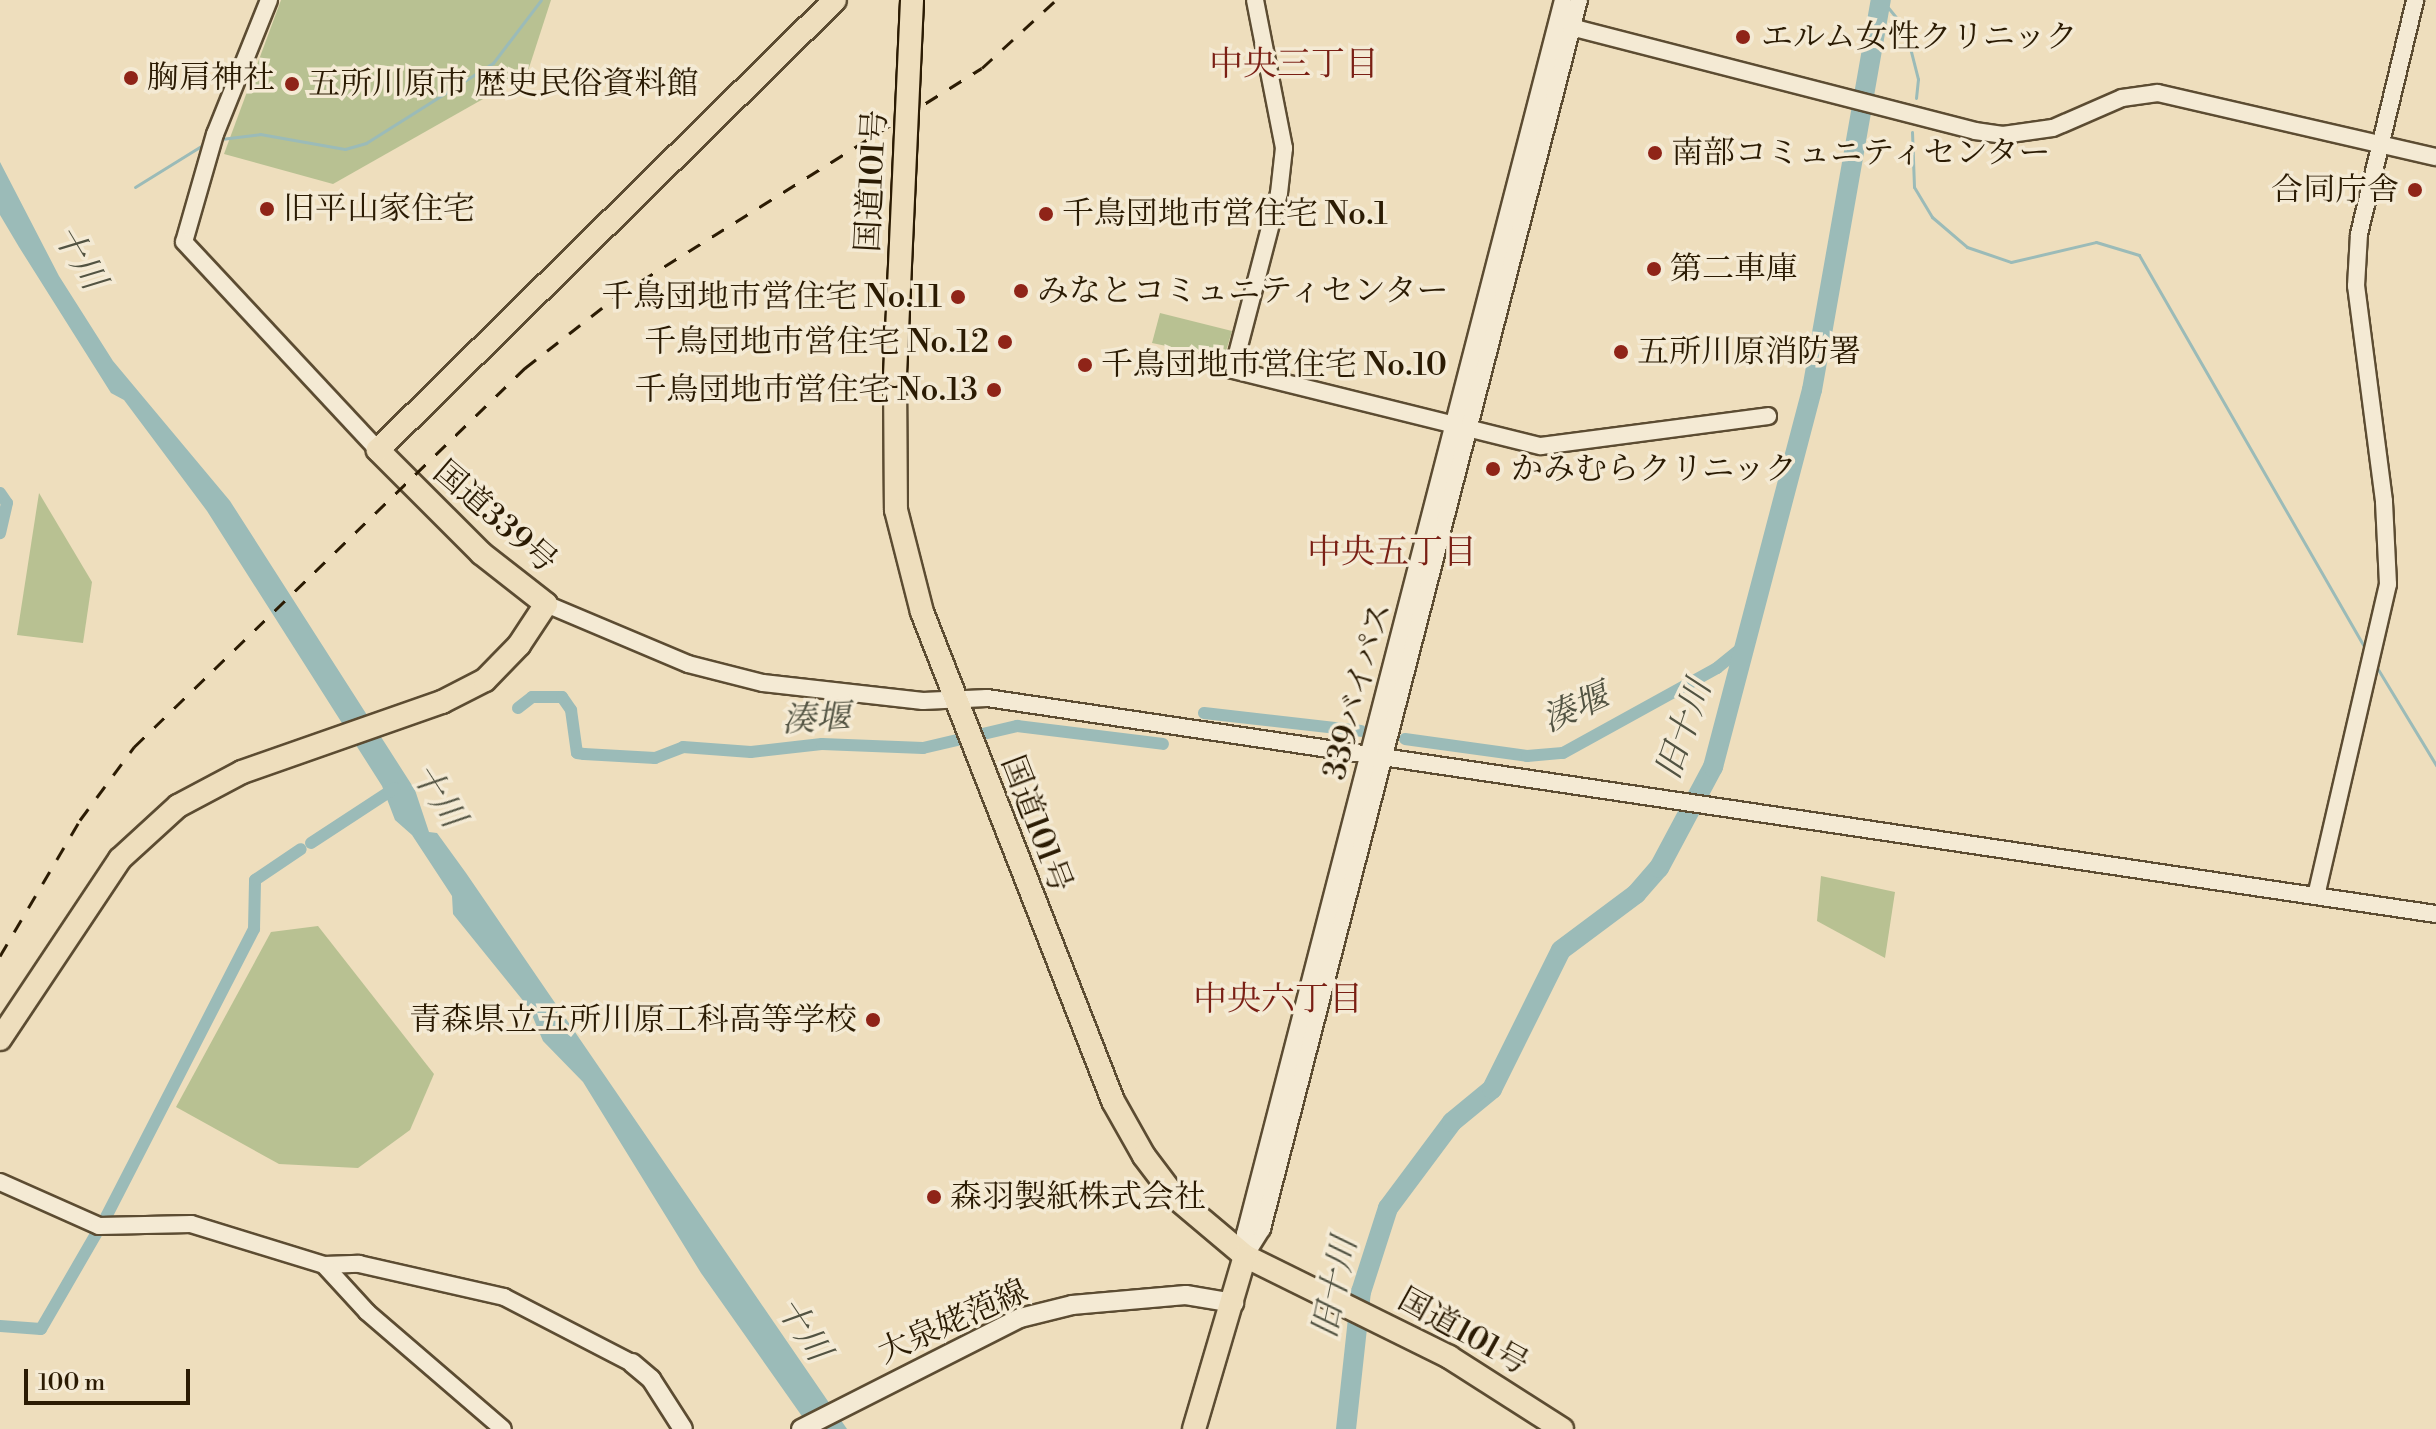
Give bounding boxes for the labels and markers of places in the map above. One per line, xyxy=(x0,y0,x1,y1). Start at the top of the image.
place label: エルム女性クリニック xyxy=(1761,18,2081,56)
marker: エルム女性クリニック xyxy=(1732,26,1754,48)
place label: 胸肩神社 xyxy=(147,59,275,97)
place label: 五所川原市 歴史民俗資料館 xyxy=(308,65,699,103)
marker: 胸肩神社 xyxy=(122,69,140,87)
marker: 五所川原市 歴史民俗資料館 xyxy=(283,75,301,93)
place label: 南部コミュニティセンター xyxy=(1671,134,2055,172)
marker: 南部コミュニティセンター xyxy=(1646,144,1664,162)
place label: 合同庁舎 xyxy=(2271,171,2399,209)
marker: 合同庁舎 xyxy=(2406,181,2424,199)
place label: 旧平山家住宅 xyxy=(283,190,475,228)
place label: 千鳥団地市営住宅 No.1 xyxy=(1062,195,1388,233)
marker: 旧平山家住宅 xyxy=(258,200,276,218)
marker: 千鳥団地市営住宅 No.1 xyxy=(1037,205,1055,223)
place label: 第二車庫 xyxy=(1670,250,1798,288)
marker: 第二車庫 xyxy=(1645,260,1663,278)
place label: みなとコミュニティセンター xyxy=(1037,272,1453,310)
place label: 千鳥団地市営住宅 No.11 xyxy=(601,278,942,316)
marker: みなとコミュニティセンター xyxy=(1012,282,1030,300)
marker: 千鳥団地市営住宅 No.11 xyxy=(949,288,967,306)
place label: 千鳥団地市営住宅 No.12 xyxy=(644,323,989,361)
marker: 千鳥団地市営住宅 No.12 xyxy=(996,333,1014,351)
place label: 五所川原消防署 xyxy=(1637,333,1861,371)
marker: 五所川原消防署 xyxy=(1612,343,1630,361)
place label: 千鳥団地市営住宅 No.10 xyxy=(1101,346,1447,384)
marker: 千鳥団地市営住宅 No.10 xyxy=(1076,356,1094,374)
place label: 千鳥団地市営住宅 No.13 xyxy=(635,371,978,409)
marker: 千鳥団地市営住宅 No.13 xyxy=(985,381,1003,399)
place label: かみむらクリニック xyxy=(1511,450,1799,488)
marker: かみむらクリニック xyxy=(1482,458,1504,480)
place label: 青森県立五所川原工科高等学校 xyxy=(409,1001,857,1039)
marker: 青森県立五所川原工科高等学校 xyxy=(864,1011,882,1029)
place label: 森羽製紙株式会社 xyxy=(950,1178,1206,1216)
marker: 森羽製紙株式会社 xyxy=(925,1188,943,1206)

